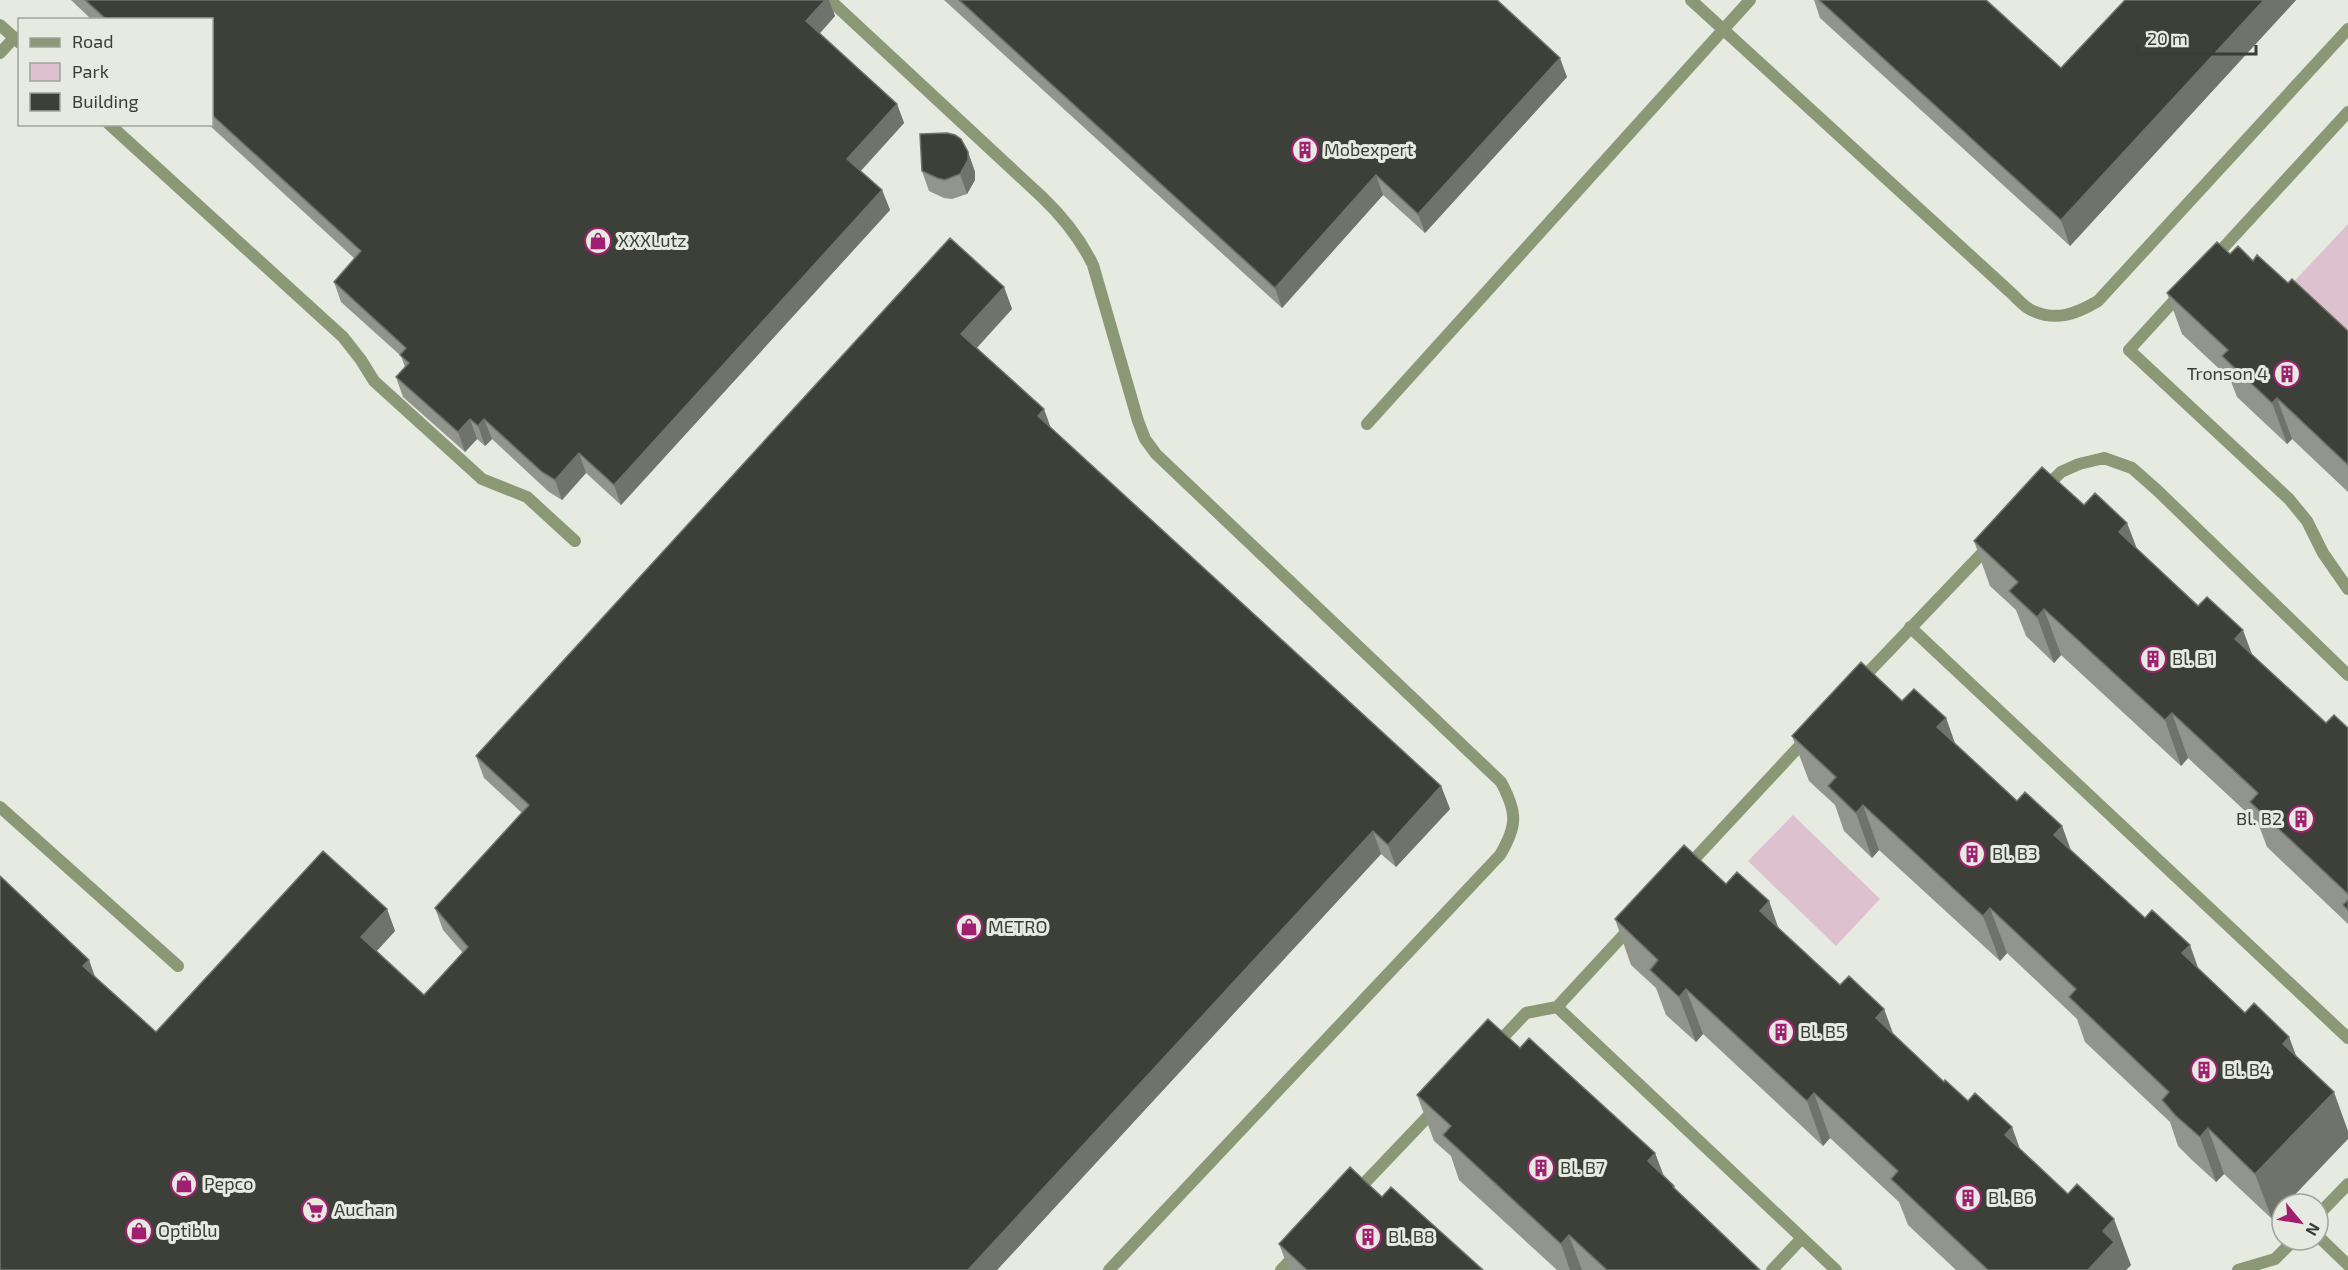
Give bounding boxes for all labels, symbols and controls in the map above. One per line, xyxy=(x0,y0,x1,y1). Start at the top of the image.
legend xyxy=(18,18,213,126)
scale bar xyxy=(2138,18,2256,56)
text: 20 m xyxy=(2147,27,2188,49)
text: Road xyxy=(72,30,113,52)
text: Park xyxy=(72,60,109,82)
text: Building xyxy=(72,90,139,112)
building icon: Mobexpert xyxy=(1290,135,1320,165)
place label: Mobexpert xyxy=(1324,138,1414,160)
shop icon: XXXLutz xyxy=(583,226,613,256)
place label: XXXLutz xyxy=(618,229,687,251)
building icon: Tronson 4 xyxy=(2272,359,2302,389)
place label: Tronson 4 xyxy=(2187,362,2268,384)
building icon: Bl. B1 xyxy=(2138,644,2168,674)
place label: Bl. B1 xyxy=(2172,647,2215,669)
building icon: Bl. B2 xyxy=(2286,804,2316,834)
place label: Bl. B2 xyxy=(2236,807,2282,829)
building icon: Bl. B3 xyxy=(1957,839,1987,869)
place label: Bl. B3 xyxy=(1992,842,2038,864)
shop icon: METRO xyxy=(954,912,984,942)
place label: METRO xyxy=(988,915,1047,937)
building icon: Bl. B5 xyxy=(1766,1017,1796,1047)
place label: Bl. B5 xyxy=(1800,1020,1845,1042)
building icon: Bl. B4 xyxy=(2189,1055,2219,1085)
place label: Bl. B4 xyxy=(2224,1058,2271,1080)
building icon: Bl. B7 xyxy=(1526,1153,1556,1183)
place label: Bl. B7 xyxy=(1560,1156,1605,1178)
shop icon: Pepco xyxy=(169,1169,199,1199)
place label: Pepco xyxy=(204,1172,254,1194)
building icon: Bl. B6 xyxy=(1953,1183,1983,1213)
place label: Bl. B6 xyxy=(1988,1186,2034,1208)
north arrow xyxy=(2270,1192,2330,1252)
supermarket icon: Auchan xyxy=(300,1195,330,1225)
place label: Auchan xyxy=(334,1198,395,1220)
shop icon: Optiblu xyxy=(124,1216,154,1246)
place label: Optiblu xyxy=(158,1219,218,1241)
text: N xyxy=(2302,1220,2325,1240)
building icon: Bl. B8 xyxy=(1353,1222,1383,1252)
place label: Bl. B8 xyxy=(1388,1225,1435,1247)

